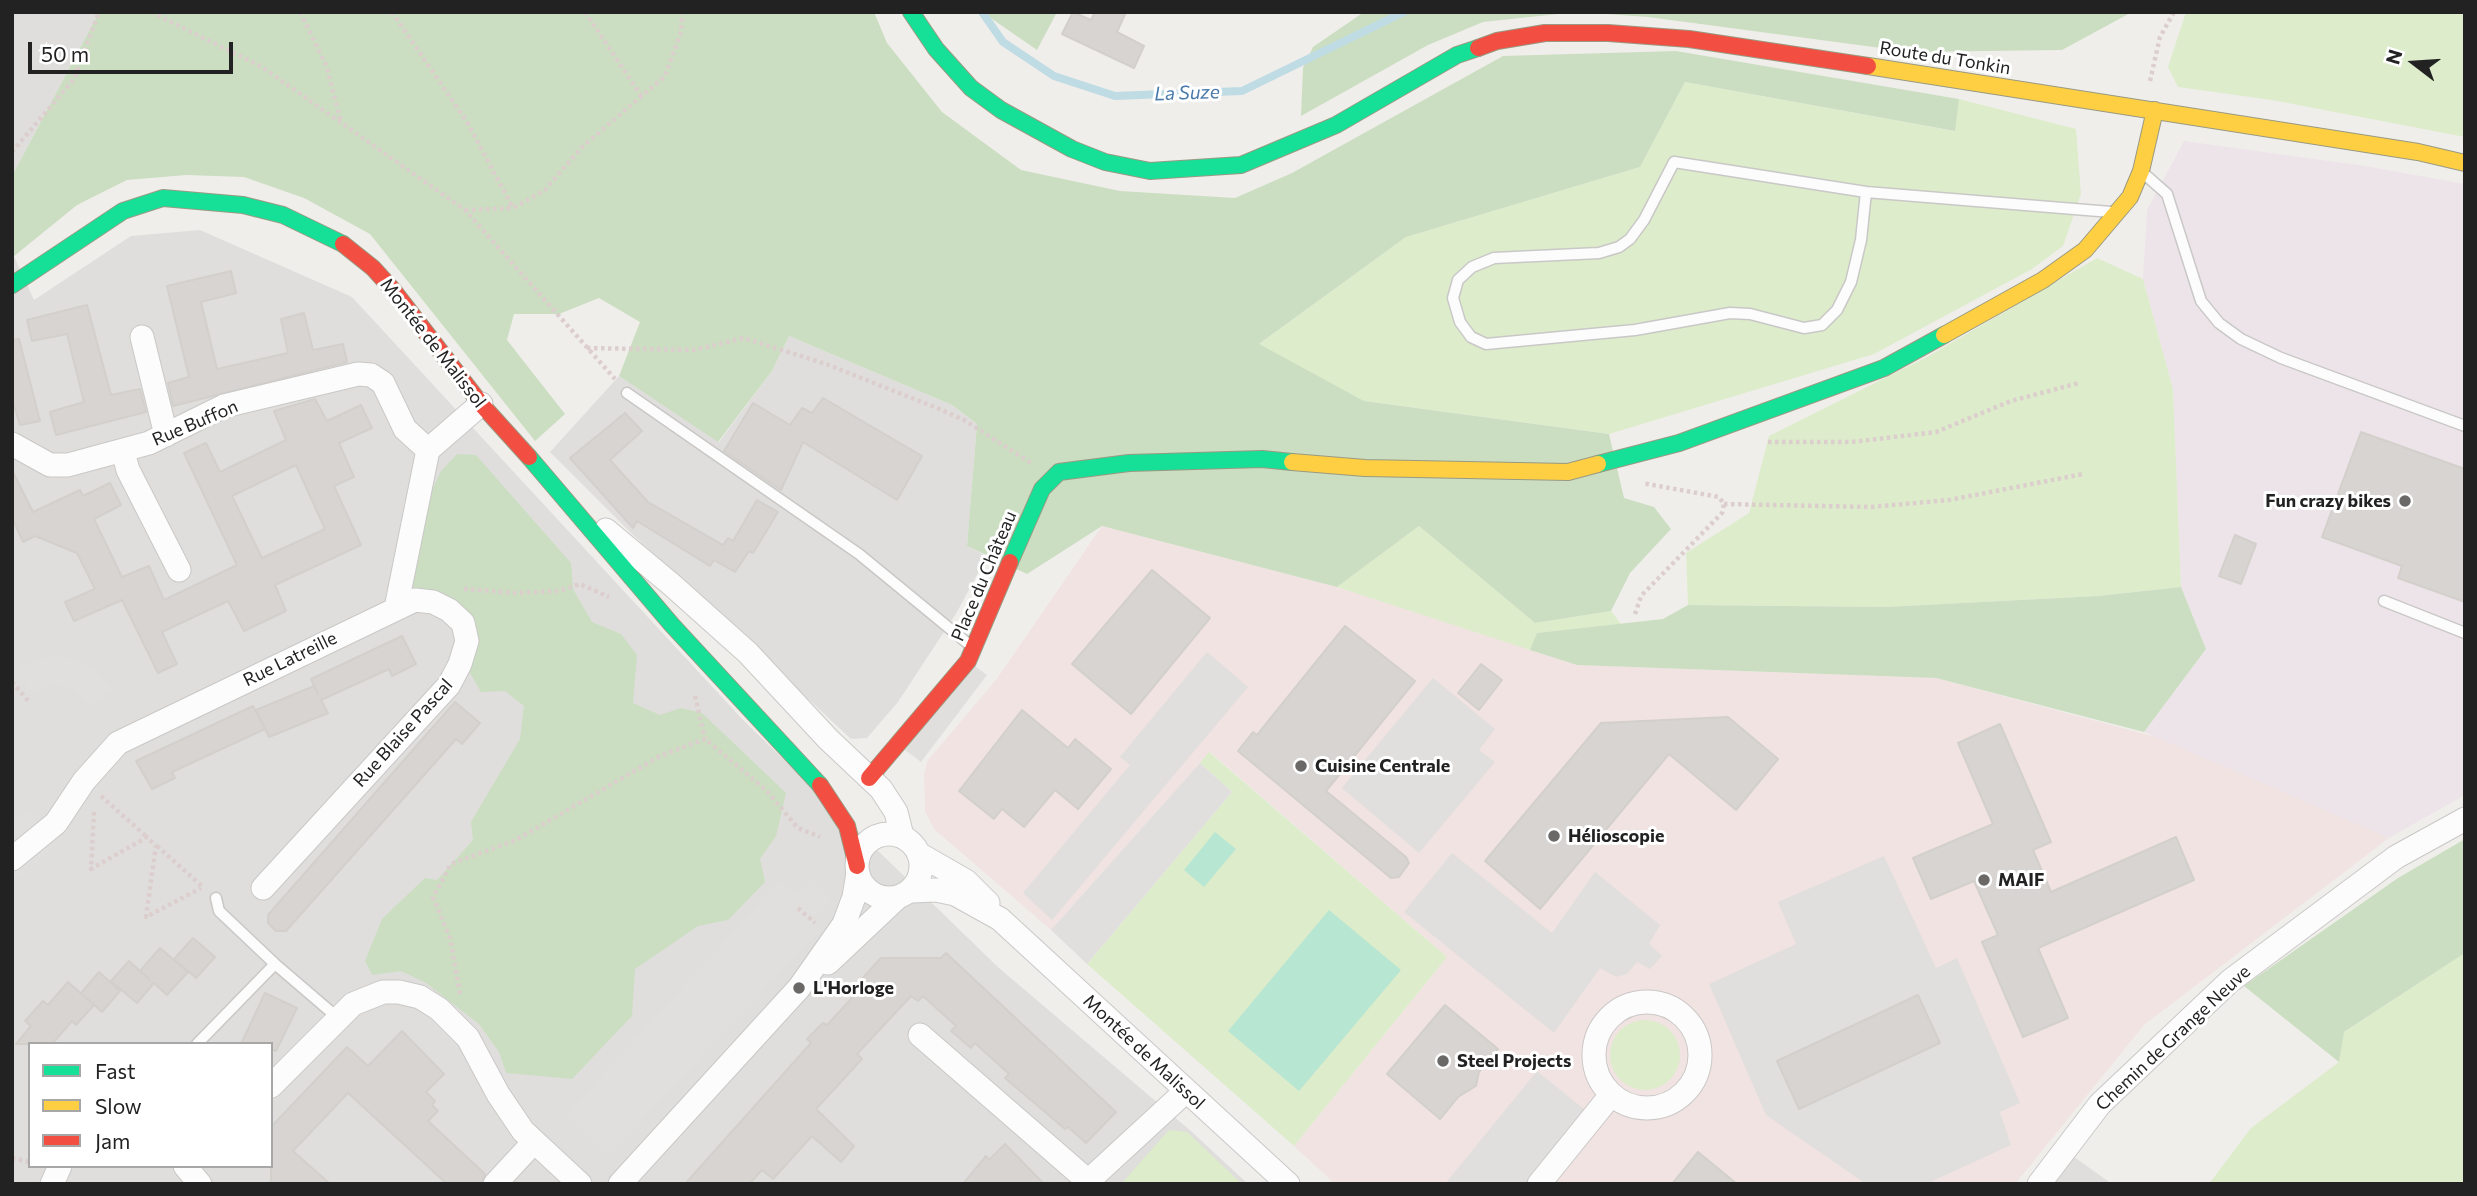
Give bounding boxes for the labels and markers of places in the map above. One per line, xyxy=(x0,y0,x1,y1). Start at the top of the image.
place label: Fun crazy bikes xyxy=(2265,490,2391,512)
marker: Fun crazy bikes xyxy=(2397,493,2413,509)
place label: Cuisine Centrale xyxy=(1315,755,1450,777)
marker: Cuisine Centrale xyxy=(1293,758,1309,774)
place label: Hélioscopie xyxy=(1568,825,1664,847)
marker: Hélioscopie xyxy=(1546,828,1562,844)
place label: MAIF xyxy=(1998,869,2044,891)
marker: MAIF xyxy=(1976,872,1992,888)
place label: L'Horloge xyxy=(813,977,894,999)
marker: L'Horloge xyxy=(791,980,807,996)
place label: Steel Projects xyxy=(1457,1050,1571,1072)
marker: Steel Projects xyxy=(1435,1053,1451,1069)

